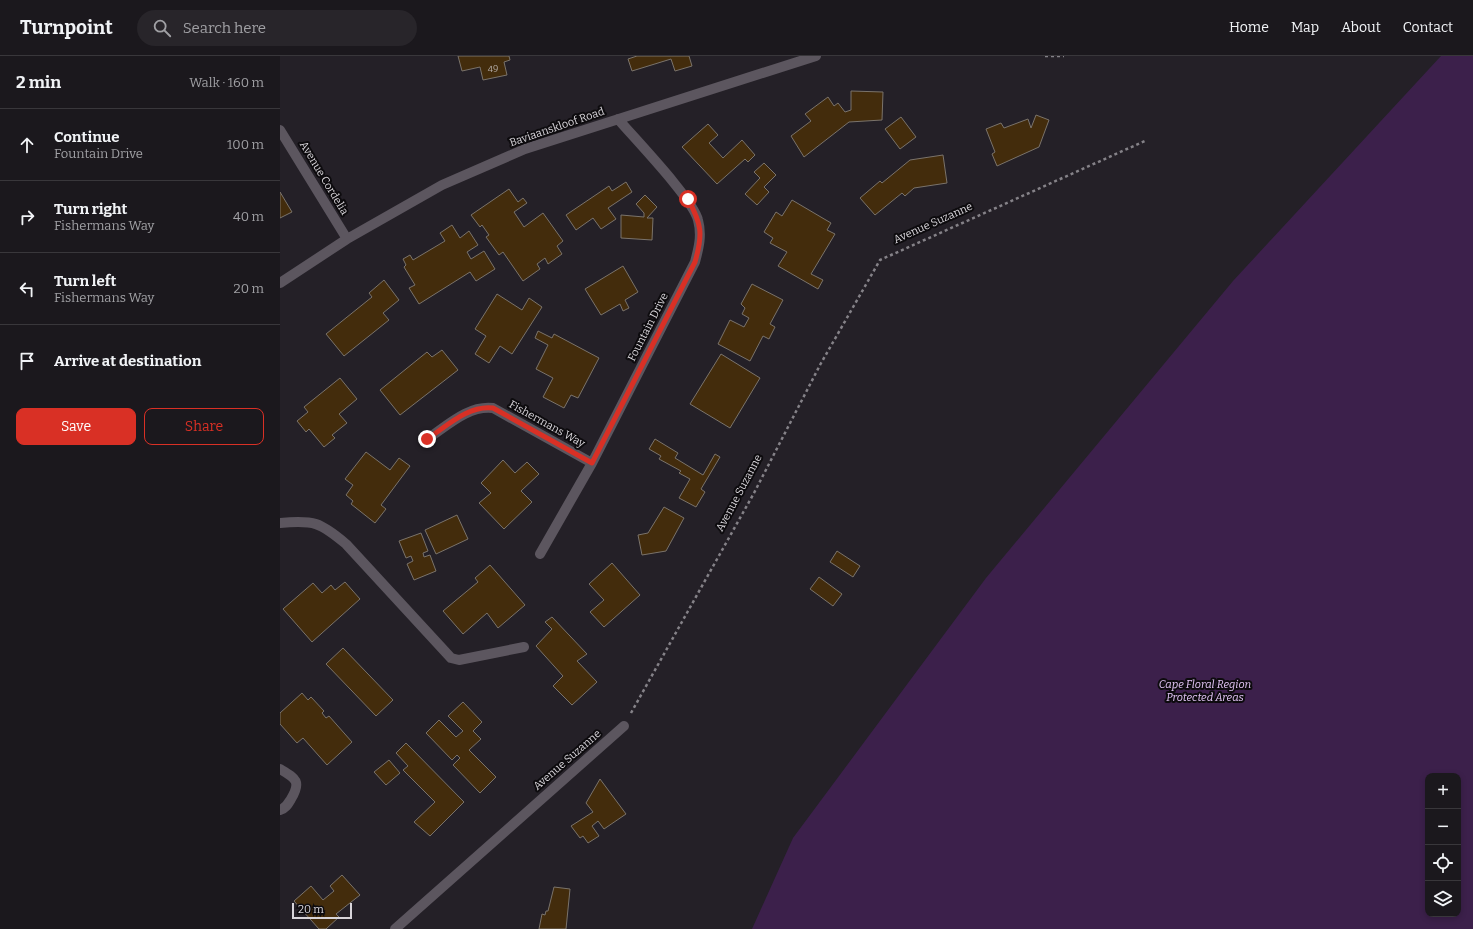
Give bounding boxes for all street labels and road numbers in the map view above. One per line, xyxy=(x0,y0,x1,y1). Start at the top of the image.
street label: Baviaanskloof Road xyxy=(508,105,607,149)
street label: Avenue Cordelia xyxy=(297,139,351,217)
street label: Avenue Suzanne xyxy=(891,200,975,246)
street label: Fountain Drive xyxy=(625,291,671,363)
street label: Fishermans Way xyxy=(507,398,587,450)
street label: Avenue Suzanne xyxy=(713,452,765,534)
street label: Avenue Suzanne xyxy=(531,727,603,793)

